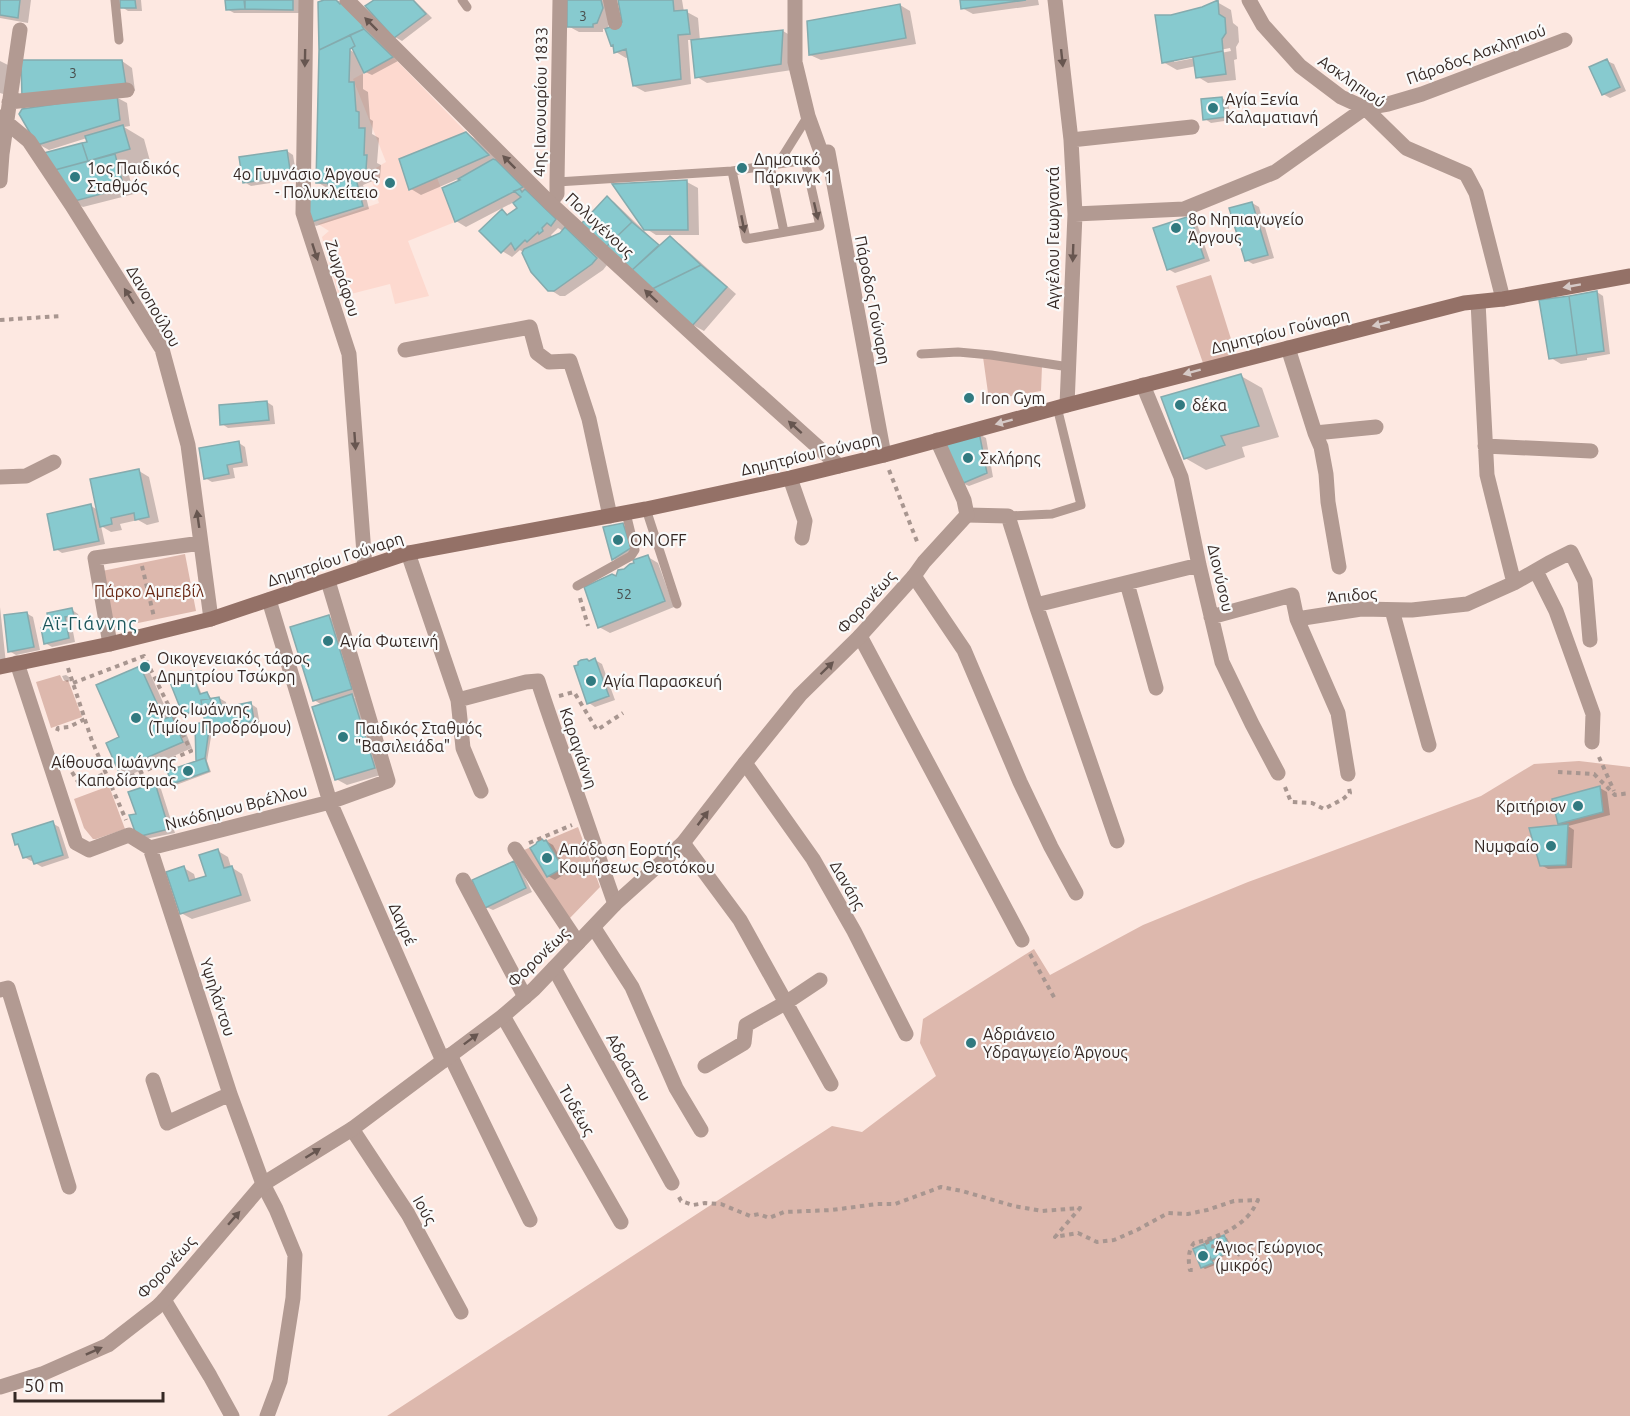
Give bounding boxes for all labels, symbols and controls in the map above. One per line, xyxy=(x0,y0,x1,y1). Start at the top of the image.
house number: 3 xyxy=(579,8,587,24)
one-way arrow xyxy=(364,17,379,31)
street label: Πάροδος Ασκληπιού xyxy=(1404,20,1548,89)
street label: 4ης Ιανουαρίου 1833 xyxy=(530,27,551,177)
one-way arrow xyxy=(300,49,310,68)
one-way arrow xyxy=(1057,49,1067,68)
street label: Ασκληπιού xyxy=(1315,51,1389,111)
house number: 3 xyxy=(69,65,77,81)
place label: Αγία Ξενία Καλαματιανή xyxy=(1225,90,1318,126)
marker: Αγία Ξενία Καλαματιανή xyxy=(1206,101,1220,115)
place label: Δημοτικό Πάρκινγκ 1 xyxy=(754,150,833,186)
one-way arrow xyxy=(502,155,517,169)
place label: 1ος Παιδικός Σταθμός xyxy=(87,159,179,196)
marker: Δημοτικό Πάρκινγκ 1 xyxy=(735,161,749,175)
place label: 4ο Γυμνάσιο Άργους - Πολυκλείτειο xyxy=(233,165,378,201)
street label: Αγγέλου Γεωργαντά xyxy=(1044,166,1062,310)
marker: 1ος Παιδικός Σταθμός xyxy=(68,170,82,184)
marker: 4ο Γυμνάσιο Άργους - Πολυκλείτειο xyxy=(383,176,397,190)
street label: Πολυγένους xyxy=(561,189,638,262)
one-way arrow xyxy=(812,202,822,220)
place label: 8ο Νηπιαγωγείο Άργους xyxy=(1188,210,1304,247)
one-way arrow xyxy=(739,215,748,234)
marker: 8ο Νηπιαγωγείο Άργους xyxy=(1169,221,1183,235)
street label: Πάροδος Γούναρη xyxy=(851,234,894,366)
street label: Ζωγράφου xyxy=(322,237,364,319)
one-way arrow xyxy=(311,243,320,261)
one-way arrow xyxy=(1069,243,1078,262)
street label: Δανοπούλου xyxy=(123,262,185,350)
one-way arrow xyxy=(1563,282,1582,291)
one-way arrow xyxy=(123,288,134,304)
one-way arrow xyxy=(643,289,658,303)
street label: Δημητρίου Γούναρη xyxy=(1209,305,1351,357)
one-way arrow xyxy=(1372,320,1391,330)
one-way arrow xyxy=(1183,368,1202,378)
place label: Iron Gym xyxy=(981,389,1045,407)
marker: Iron Gym xyxy=(962,391,976,405)
place label: δέκα xyxy=(1192,396,1227,414)
marker: δέκα xyxy=(1173,398,1187,412)
one-way arrow xyxy=(995,418,1013,427)
one-way arrow xyxy=(788,421,803,434)
street label: Δημητρίου Γούναρη xyxy=(739,429,881,479)
one-way arrow xyxy=(350,432,360,451)
place label: Σκλήρης xyxy=(980,449,1040,468)
marker: Σκλήρης xyxy=(961,451,975,465)
one-way arrow xyxy=(193,509,203,528)
street label: Δημητρίου Γούναρη xyxy=(265,529,405,589)
place label: ON OFF xyxy=(630,531,687,549)
marker: ON OFF xyxy=(611,533,625,547)
street label: Διονύσου xyxy=(1204,542,1238,614)
street label: Φορονέως xyxy=(833,567,900,638)
park label: Πάρκο Αμπεβίλ xyxy=(94,582,204,600)
street label: Άπιδος xyxy=(1326,584,1378,607)
house number: 52 xyxy=(616,586,632,602)
district label: Αϊ-Γιάννης xyxy=(42,613,138,634)
place label: Αγία Φωτεινή xyxy=(340,632,438,650)
marker: Αγία Φωτεινή xyxy=(321,634,335,648)
place label: Οικογενειακός τάφος Δημητρίου Τσώκρη xyxy=(157,649,310,685)
marker: Οικογενειακός τάφος Δημητρίου Τσώκρη xyxy=(138,660,152,674)
one-way arrow xyxy=(820,662,834,676)
place label: Αγία Παρασκευή xyxy=(603,672,722,690)
marker: Αγία Παρασκευή xyxy=(584,674,598,688)
place label: Άγιος Ιωάννης (Τιμίου Προδρόμου) xyxy=(148,700,291,737)
street label: Καραγιάννη xyxy=(557,705,601,791)
marker: Άγιος Ιωάννης (Τιμίου Προδρόμου) xyxy=(129,711,143,725)
place label: Παιδικός Σταθμός "Βασιλειάδα" xyxy=(355,719,482,755)
marker: Παιδικός Σταθμός "Βασιλειάδα" xyxy=(336,730,350,744)
place label: Αίθουσα Ιωάννης Καποδίστριας xyxy=(51,753,176,790)
marker: Αίθουσα Ιωάννης Καποδίστριας xyxy=(181,764,195,778)
street label: Νικόδημου Βρέλλου xyxy=(163,781,309,833)
place label: Κριτήριον xyxy=(1496,797,1566,815)
marker: Κριτήριον xyxy=(1571,799,1585,813)
one-way arrow xyxy=(697,811,709,827)
place label: Νυμφαίο xyxy=(1474,837,1539,855)
marker: Νυμφαίο xyxy=(1544,839,1558,853)
place label: Απόδοση Εορτής Κοιμήσεως Θεοτόκου xyxy=(559,840,715,877)
marker: Απόδοση Εορτής Κοιμήσεως Θεοτόκου xyxy=(540,851,554,865)
street label: Δανάης xyxy=(826,857,869,913)
street label: Δαγρέ xyxy=(386,900,420,948)
street label: Φορονέως xyxy=(504,923,573,991)
street label: Υψηλάντου xyxy=(197,956,239,1038)
place label: Αδριάνειο Υδραγωγείο Άργους xyxy=(983,1025,1128,1062)
street label: Αδράστου xyxy=(603,1030,655,1104)
one-way arrow xyxy=(464,1034,479,1046)
marker: Αδριάνειο Υδραγωγείο Άργους xyxy=(964,1036,978,1050)
street label: Τυδέως xyxy=(554,1081,599,1139)
one-way arrow xyxy=(305,1148,321,1159)
street label: Ιούς xyxy=(409,1193,440,1228)
one-way arrow xyxy=(227,1211,240,1226)
street label: Φορονέως xyxy=(133,1232,200,1303)
place label: Άγιος Γεώργιος (μικρός) xyxy=(1215,1238,1323,1275)
marker: Άγιος Γεώργιος (μικρός) xyxy=(1196,1249,1210,1263)
one-way arrow xyxy=(85,1347,102,1356)
scale bar xyxy=(15,1365,164,1403)
text: 50 m xyxy=(24,1375,64,1395)

